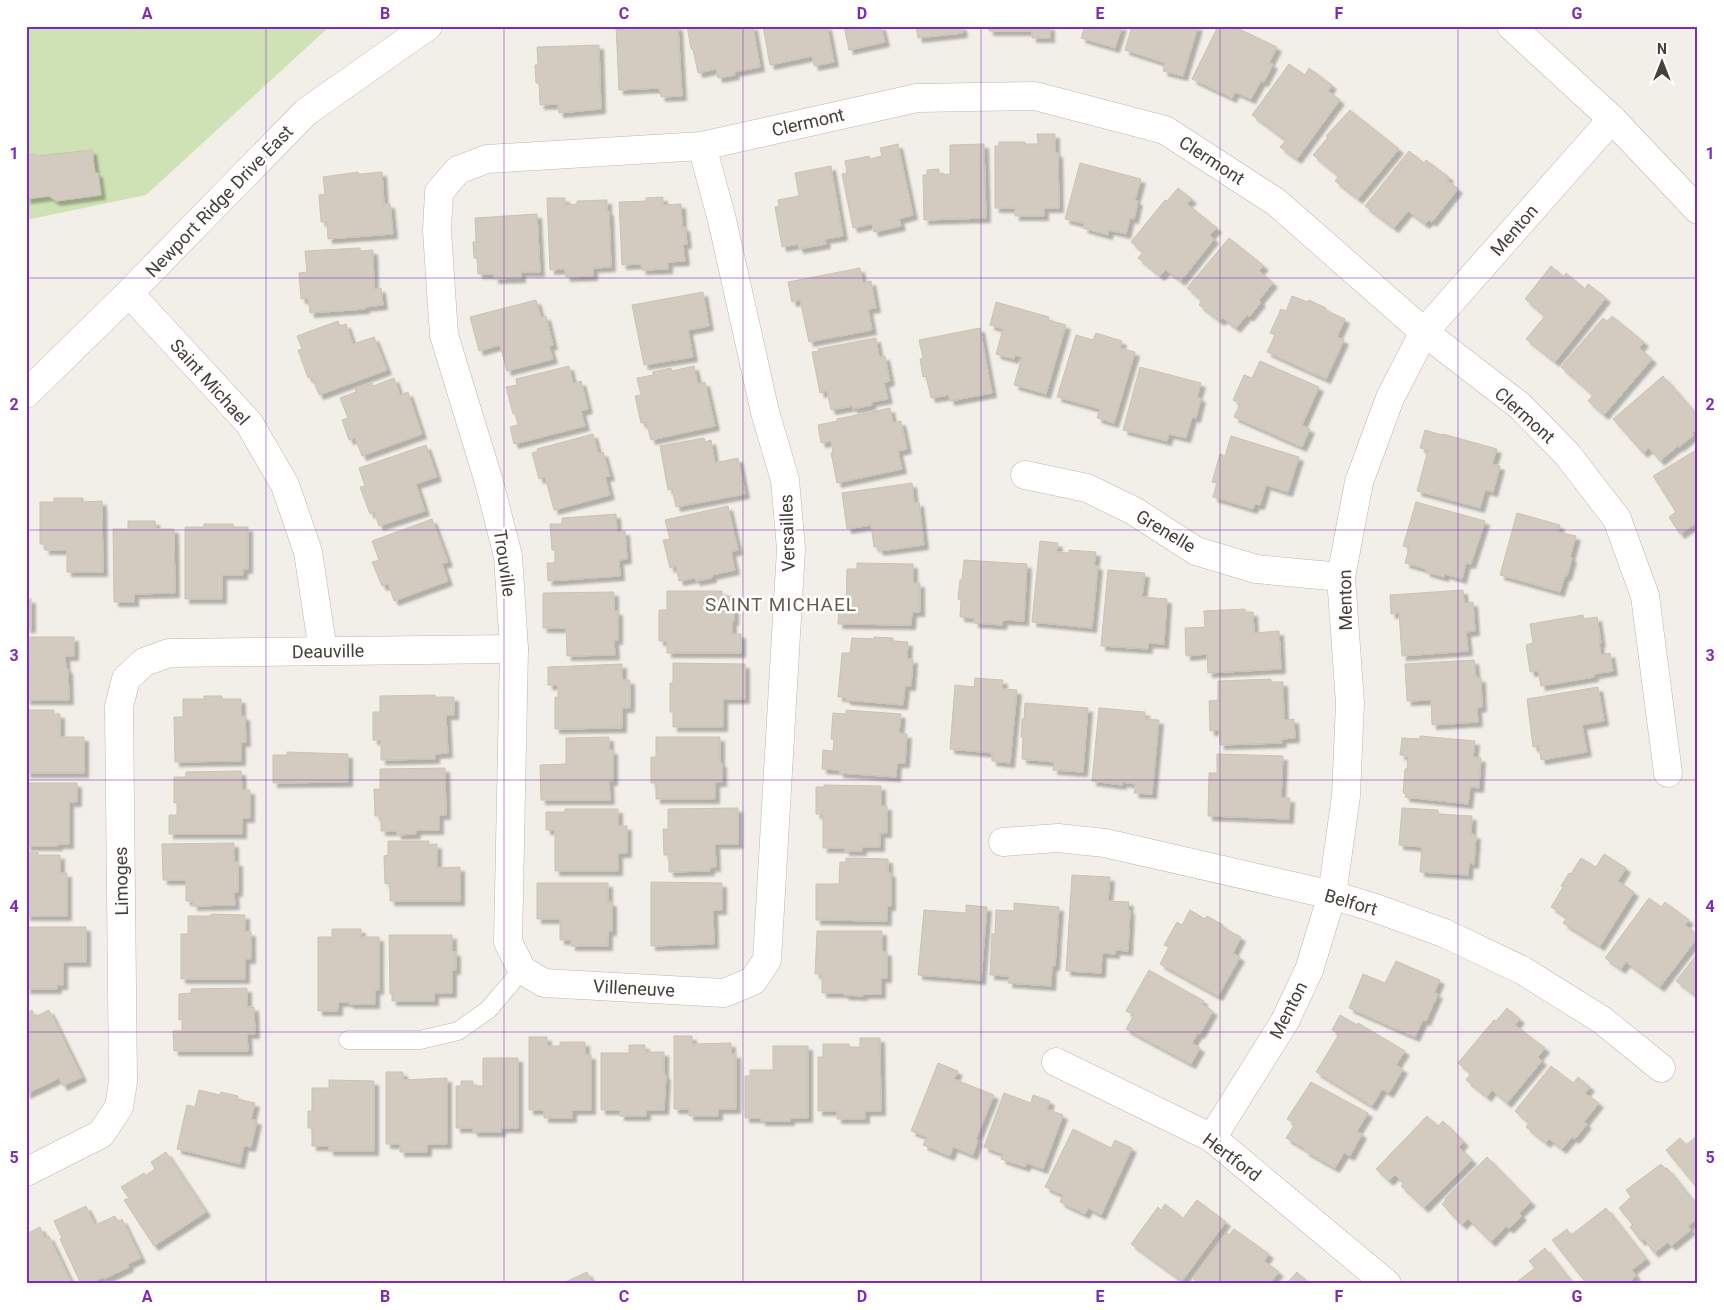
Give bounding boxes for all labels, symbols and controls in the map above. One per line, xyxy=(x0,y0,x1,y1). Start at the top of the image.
text: A xyxy=(142,4,153,23)
text: B xyxy=(380,4,390,23)
text: C xyxy=(619,4,629,23)
text: D xyxy=(857,4,867,23)
text: E xyxy=(1096,4,1105,23)
text: F xyxy=(1335,4,1344,23)
text: G xyxy=(1572,4,1583,23)
north arrow xyxy=(1636,38,1686,88)
text: N xyxy=(1657,41,1667,57)
street label: Clermont xyxy=(770,103,846,141)
street label: Newport Ridge Drive East xyxy=(141,121,297,281)
street label: Clermont xyxy=(1175,131,1249,189)
text: 1 xyxy=(9,144,19,163)
text: 1 xyxy=(1705,144,1715,163)
street label: Menton xyxy=(1486,200,1542,260)
street label: Saint Michael xyxy=(166,335,254,429)
street label: Clermont xyxy=(1491,383,1559,448)
text: 2 xyxy=(9,395,19,414)
text: 2 xyxy=(1705,395,1715,414)
street label: Versailles xyxy=(775,494,799,572)
street label: Grenelle xyxy=(1133,505,1199,557)
street label: Trouville xyxy=(490,528,520,598)
street label: Menton xyxy=(1334,569,1356,631)
district label: SAINT MICHAEL xyxy=(705,593,857,616)
street label: Deauville xyxy=(292,640,364,662)
text: 3 xyxy=(9,646,19,665)
text: 3 xyxy=(1705,646,1715,665)
street label: Limoges xyxy=(110,846,132,916)
street label: Belfort xyxy=(1322,884,1380,920)
text: 4 xyxy=(9,897,19,916)
text: 4 xyxy=(1705,897,1715,916)
street label: Villeneuve xyxy=(593,975,675,1001)
street label: Menton xyxy=(1265,978,1311,1042)
street label: Hertford xyxy=(1199,1128,1265,1186)
text: 5 xyxy=(9,1148,19,1167)
text: 5 xyxy=(1705,1148,1715,1167)
text: A xyxy=(142,1287,153,1306)
text: B xyxy=(380,1287,390,1306)
text: C xyxy=(619,1287,629,1306)
text: D xyxy=(857,1287,867,1306)
text: E xyxy=(1096,1287,1105,1306)
text: F xyxy=(1335,1287,1344,1306)
text: G xyxy=(1572,1287,1583,1306)

